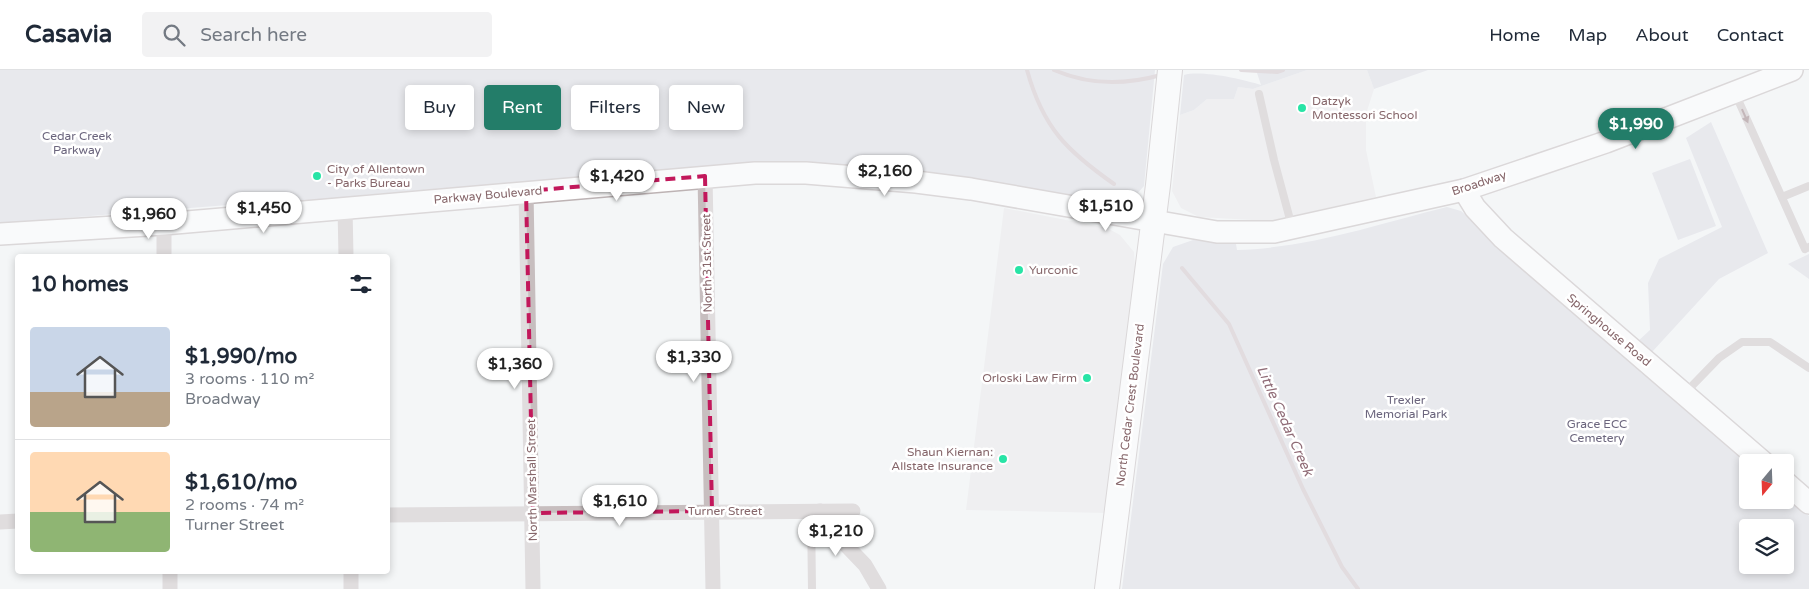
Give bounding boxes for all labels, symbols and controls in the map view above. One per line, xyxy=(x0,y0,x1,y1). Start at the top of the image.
search box xyxy=(142,12,492,57)
text: Casavia xyxy=(25,20,112,49)
icon: search xyxy=(160,21,188,49)
text: Search here xyxy=(200,24,307,46)
text: Home xyxy=(1489,24,1540,46)
text: Map xyxy=(1568,24,1607,46)
text: About xyxy=(1635,24,1689,46)
text: Contact xyxy=(1717,24,1784,46)
chip: Buy xyxy=(405,85,474,130)
chip: Rent xyxy=(484,85,561,130)
chip: Filters xyxy=(571,85,659,130)
chip: New xyxy=(669,85,743,130)
place label: Datzyk Montessori School xyxy=(1312,94,1417,122)
marker: Datzyk Montessori School xyxy=(1296,102,1308,114)
pin: $1,990 xyxy=(1595,108,1677,150)
one-way arrow xyxy=(1742,109,1750,123)
text: $1,990 xyxy=(1609,114,1663,134)
park label: Cedar Creek Parkway xyxy=(42,129,112,157)
pin: $2,160 xyxy=(844,154,926,197)
pin: $1,420 xyxy=(576,160,658,202)
text: $2,160 xyxy=(858,161,912,181)
place label: City of Allentown - Parks Bureau xyxy=(327,162,425,190)
text: $1,420 xyxy=(590,166,644,186)
street label: Broadway xyxy=(1450,167,1509,198)
marker: City of Allentown - Parks Bureau xyxy=(311,170,323,182)
street label: Parkway Boulevard xyxy=(433,183,543,207)
pin: $1,510 xyxy=(1065,190,1147,232)
pin: $1,450 xyxy=(223,191,305,234)
text: $1,510 xyxy=(1079,196,1133,216)
pin: $1,960 xyxy=(108,198,190,240)
text: $1,450 xyxy=(237,198,291,218)
text: $1,960 xyxy=(122,204,176,224)
street label: North 31st Street xyxy=(699,213,715,313)
place label: Yurconic xyxy=(1029,263,1078,277)
marker: Yurconic xyxy=(1013,264,1025,276)
icon: filters xyxy=(347,270,375,298)
text: 10 homes xyxy=(30,272,129,297)
street label: Springhouse Road xyxy=(1564,291,1654,369)
street label: North Cedar Crest Boulevard xyxy=(1113,323,1147,487)
pin: $1,330 xyxy=(653,340,735,383)
text: $1,990/mo xyxy=(185,344,297,369)
icon: home xyxy=(70,347,130,407)
text: $1,330 xyxy=(667,347,721,367)
pin: $1,360 xyxy=(474,348,556,390)
text: $1,360 xyxy=(488,354,542,374)
water label: Little Cedar Creek xyxy=(1253,363,1317,480)
text: 3 rooms · 110 m² xyxy=(185,369,314,389)
place label: Orloski Law Firm xyxy=(982,371,1077,385)
marker: Orloski Law Firm xyxy=(1081,372,1093,384)
text: Broadway xyxy=(185,389,261,409)
park label: Trexler Memorial Park xyxy=(1365,393,1448,421)
park label: Grace ECC Cemetery xyxy=(1567,417,1627,445)
street label: North Marshall Street xyxy=(524,418,540,541)
place label: Shaun Kiernan: Allstate Insurance xyxy=(891,445,993,473)
marker: Shaun Kiernan: Allstate Insurance xyxy=(997,453,1009,465)
north arrow xyxy=(1739,454,1794,509)
map controls xyxy=(1739,454,1794,574)
text: $1,610/mo xyxy=(185,470,297,495)
icon: home xyxy=(70,472,130,532)
pin: $1,610 xyxy=(579,484,661,527)
text: $1,610 xyxy=(593,491,647,511)
text: 2 rooms · 74 m² xyxy=(185,495,304,515)
street label: Turner Street xyxy=(688,504,763,518)
pin: $1,210 xyxy=(795,514,877,557)
text: Turner Street xyxy=(185,515,284,535)
button: layers xyxy=(1739,519,1794,574)
text: $1,210 xyxy=(809,521,863,541)

